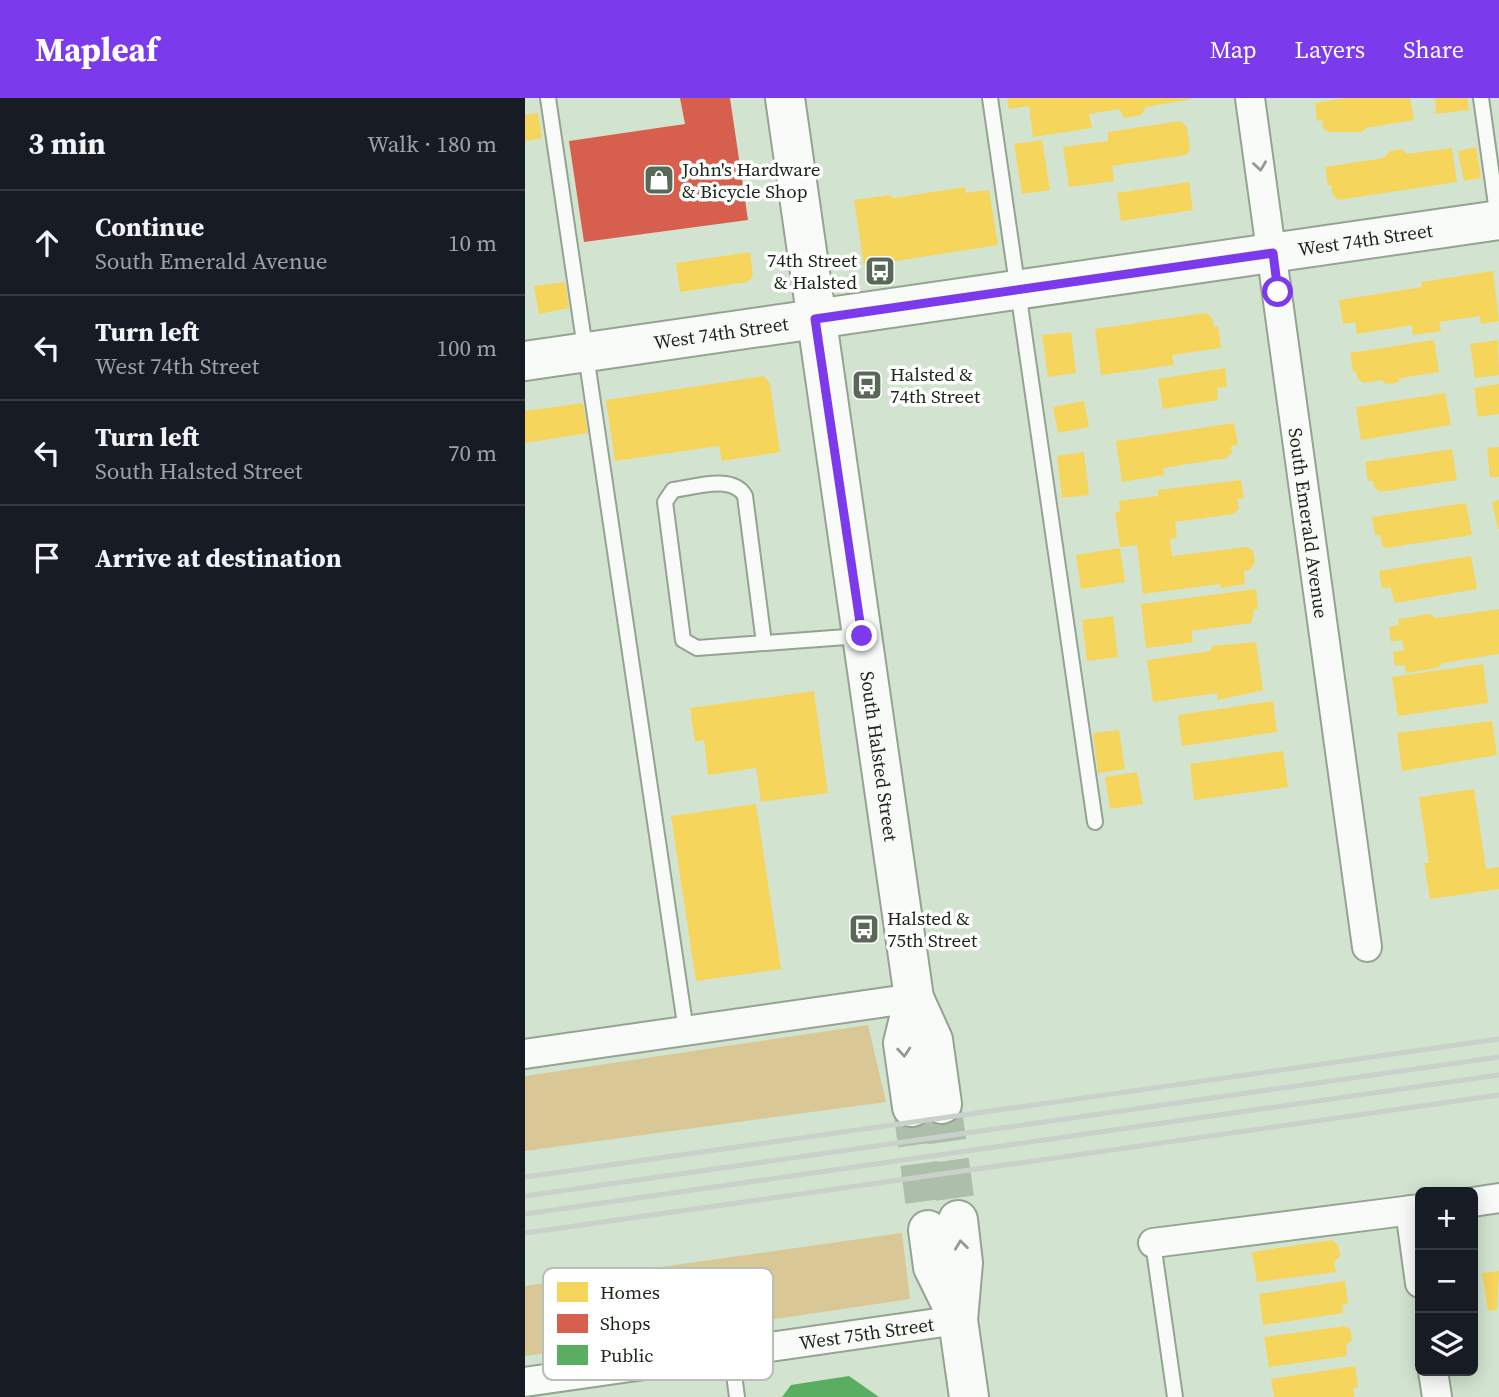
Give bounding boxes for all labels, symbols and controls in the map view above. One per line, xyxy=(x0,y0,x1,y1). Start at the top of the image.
text: Mapleaf xyxy=(35,27,158,72)
text: Map xyxy=(1210,33,1257,66)
text: Layers xyxy=(1295,33,1365,66)
text: Share xyxy=(1403,33,1464,66)
text: 3 min xyxy=(28,123,106,164)
text: Walk · 180 m xyxy=(367,128,497,160)
place label: John's Hardware & Bicycle Shop xyxy=(681,156,820,204)
one-way arrow xyxy=(1252,160,1267,171)
shop icon: John's Hardware & Bicycle Shop xyxy=(642,163,676,197)
text: Continue xyxy=(95,209,204,245)
street label: West 74th Street xyxy=(1296,217,1435,262)
icon: ahead xyxy=(28,224,66,262)
text: 10 m xyxy=(448,227,497,259)
text: South Emerald Avenue xyxy=(95,245,328,277)
place label: 74th Street & Halsted xyxy=(767,247,858,295)
bus stop icon: 74th Street & Halsted xyxy=(863,254,897,288)
route start xyxy=(1262,276,1293,307)
street label: West 74th Street xyxy=(652,310,791,355)
text: Turn left xyxy=(95,314,199,350)
icon: left xyxy=(28,329,66,367)
text: 100 m xyxy=(436,332,497,364)
text: West 74th Street xyxy=(95,350,259,382)
place label: Halsted & 74th Street xyxy=(890,361,981,409)
bus stop icon: Halsted & 74th Street xyxy=(850,368,884,402)
text: Turn left xyxy=(95,419,199,455)
street label: South Emerald Avenue xyxy=(1283,426,1335,620)
icon: left xyxy=(28,434,66,472)
text: 70 m xyxy=(448,437,497,469)
text: South Halsted Street xyxy=(95,455,303,487)
icon: arrive xyxy=(28,539,66,577)
text: Arrive at destination xyxy=(95,540,342,576)
route end xyxy=(846,620,877,651)
street label: South Halsted Street xyxy=(854,669,905,844)
place label: Halsted & 75th Street xyxy=(887,905,978,953)
bus stop icon: Halsted & 75th Street xyxy=(847,912,881,946)
one-way arrow xyxy=(897,1046,912,1058)
map controls xyxy=(1415,1187,1478,1376)
button: + xyxy=(1415,1187,1478,1250)
one-way arrow xyxy=(954,1240,969,1251)
button: − xyxy=(1415,1250,1478,1313)
legend xyxy=(543,1268,773,1380)
text: Homes xyxy=(600,1279,660,1305)
text: Shops xyxy=(600,1310,651,1336)
street label: West 75th Street xyxy=(797,1310,936,1356)
button: layers xyxy=(1415,1313,1478,1376)
text: Public xyxy=(600,1342,654,1368)

